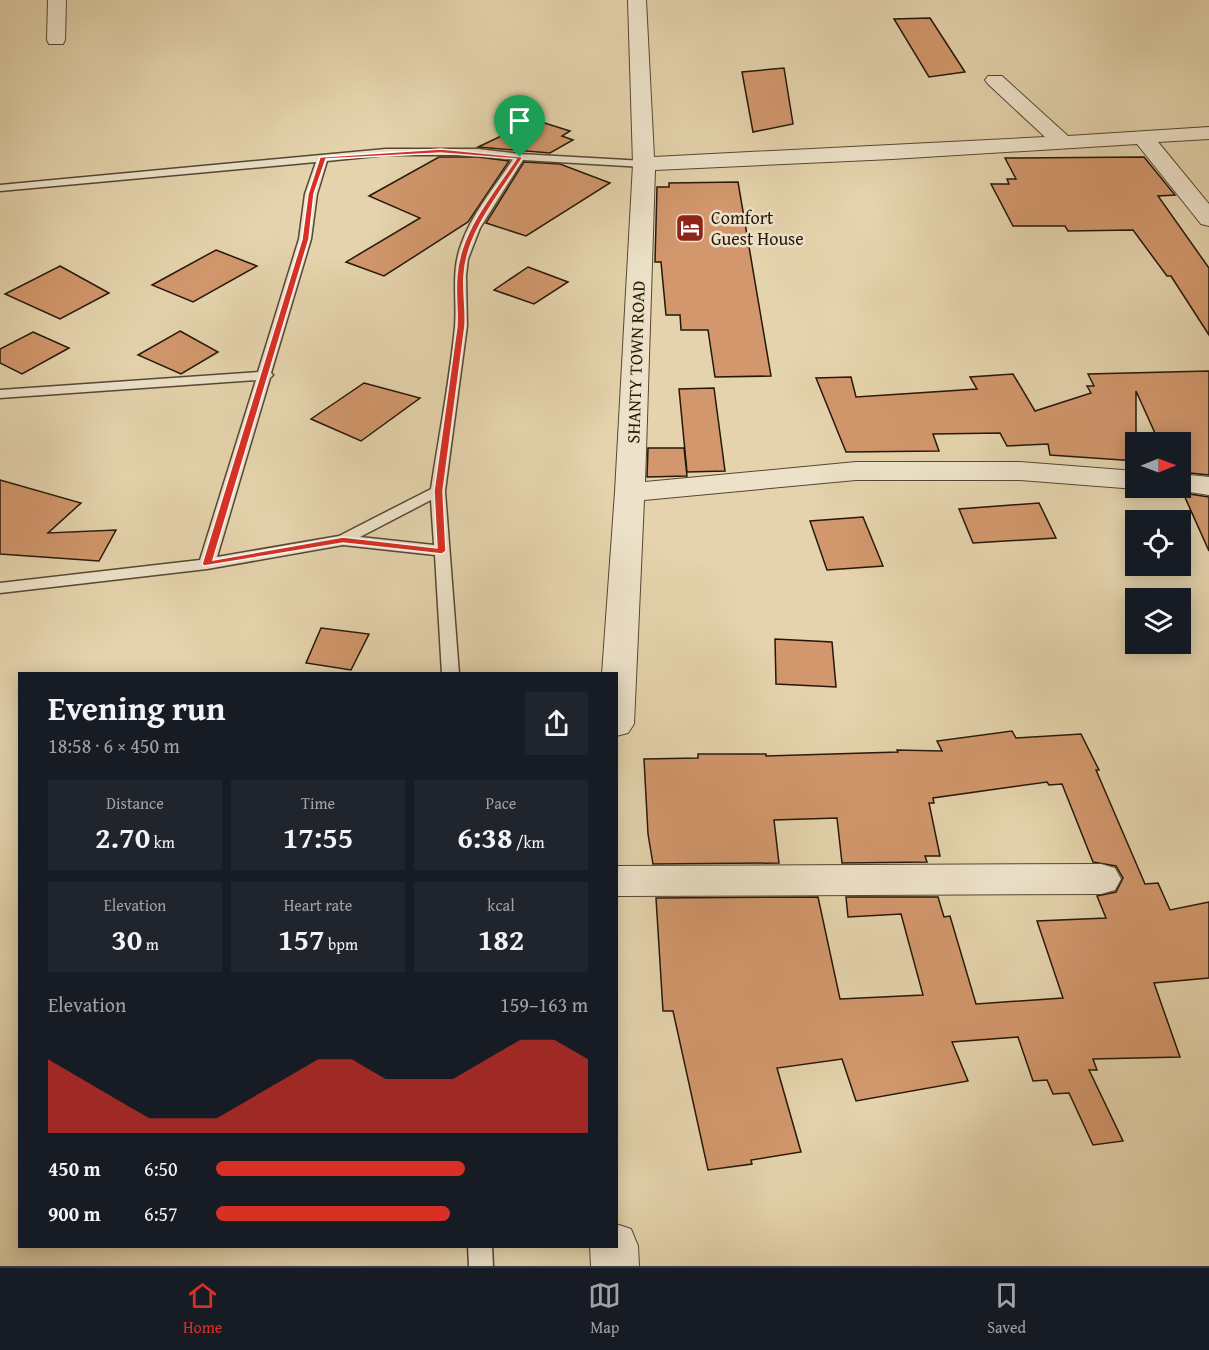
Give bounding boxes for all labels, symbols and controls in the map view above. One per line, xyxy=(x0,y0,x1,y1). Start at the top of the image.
pin xyxy=(494,95,545,157)
icon: arrive xyxy=(503,104,536,137)
place label: Comfort Guest House xyxy=(711,204,804,252)
hotel icon: Comfort Guest House xyxy=(674,212,706,244)
street label: SHANTY TOWN ROAD xyxy=(619,280,652,444)
north arrow xyxy=(1125,432,1191,498)
map controls xyxy=(1125,432,1191,654)
button: locate xyxy=(1125,510,1191,576)
button: layers xyxy=(1125,588,1191,654)
text: Evening run xyxy=(48,684,225,732)
button: share xyxy=(525,692,588,755)
text: 18:58 · 6 × 450 m xyxy=(48,731,180,760)
text: Distance xyxy=(106,791,164,815)
text: Time xyxy=(301,791,335,815)
text: Pace xyxy=(486,791,516,815)
text: 2.70 xyxy=(95,815,150,859)
text: 17:55 xyxy=(283,815,353,859)
text: 6:38 xyxy=(457,815,512,859)
text: km xyxy=(150,830,175,854)
text: /km xyxy=(512,830,545,854)
text: Elevation xyxy=(104,893,166,917)
text: Heart rate xyxy=(284,893,352,917)
text: kcal xyxy=(487,893,515,917)
text: 30 xyxy=(111,917,142,961)
text: 157 xyxy=(278,917,325,961)
text: 182 xyxy=(478,917,524,961)
text: m xyxy=(142,932,159,956)
text: bpm xyxy=(325,932,358,956)
text: Elevation xyxy=(48,990,126,1019)
text: 159–163 m xyxy=(500,990,588,1019)
text: 450 m xyxy=(48,1154,101,1183)
text: 6:50 xyxy=(144,1154,178,1183)
text: 900 m xyxy=(48,1199,101,1228)
text: 6:57 xyxy=(144,1199,178,1228)
tab: Home xyxy=(183,1279,222,1339)
tab: Map xyxy=(588,1279,621,1339)
tab: Saved xyxy=(987,1279,1026,1339)

